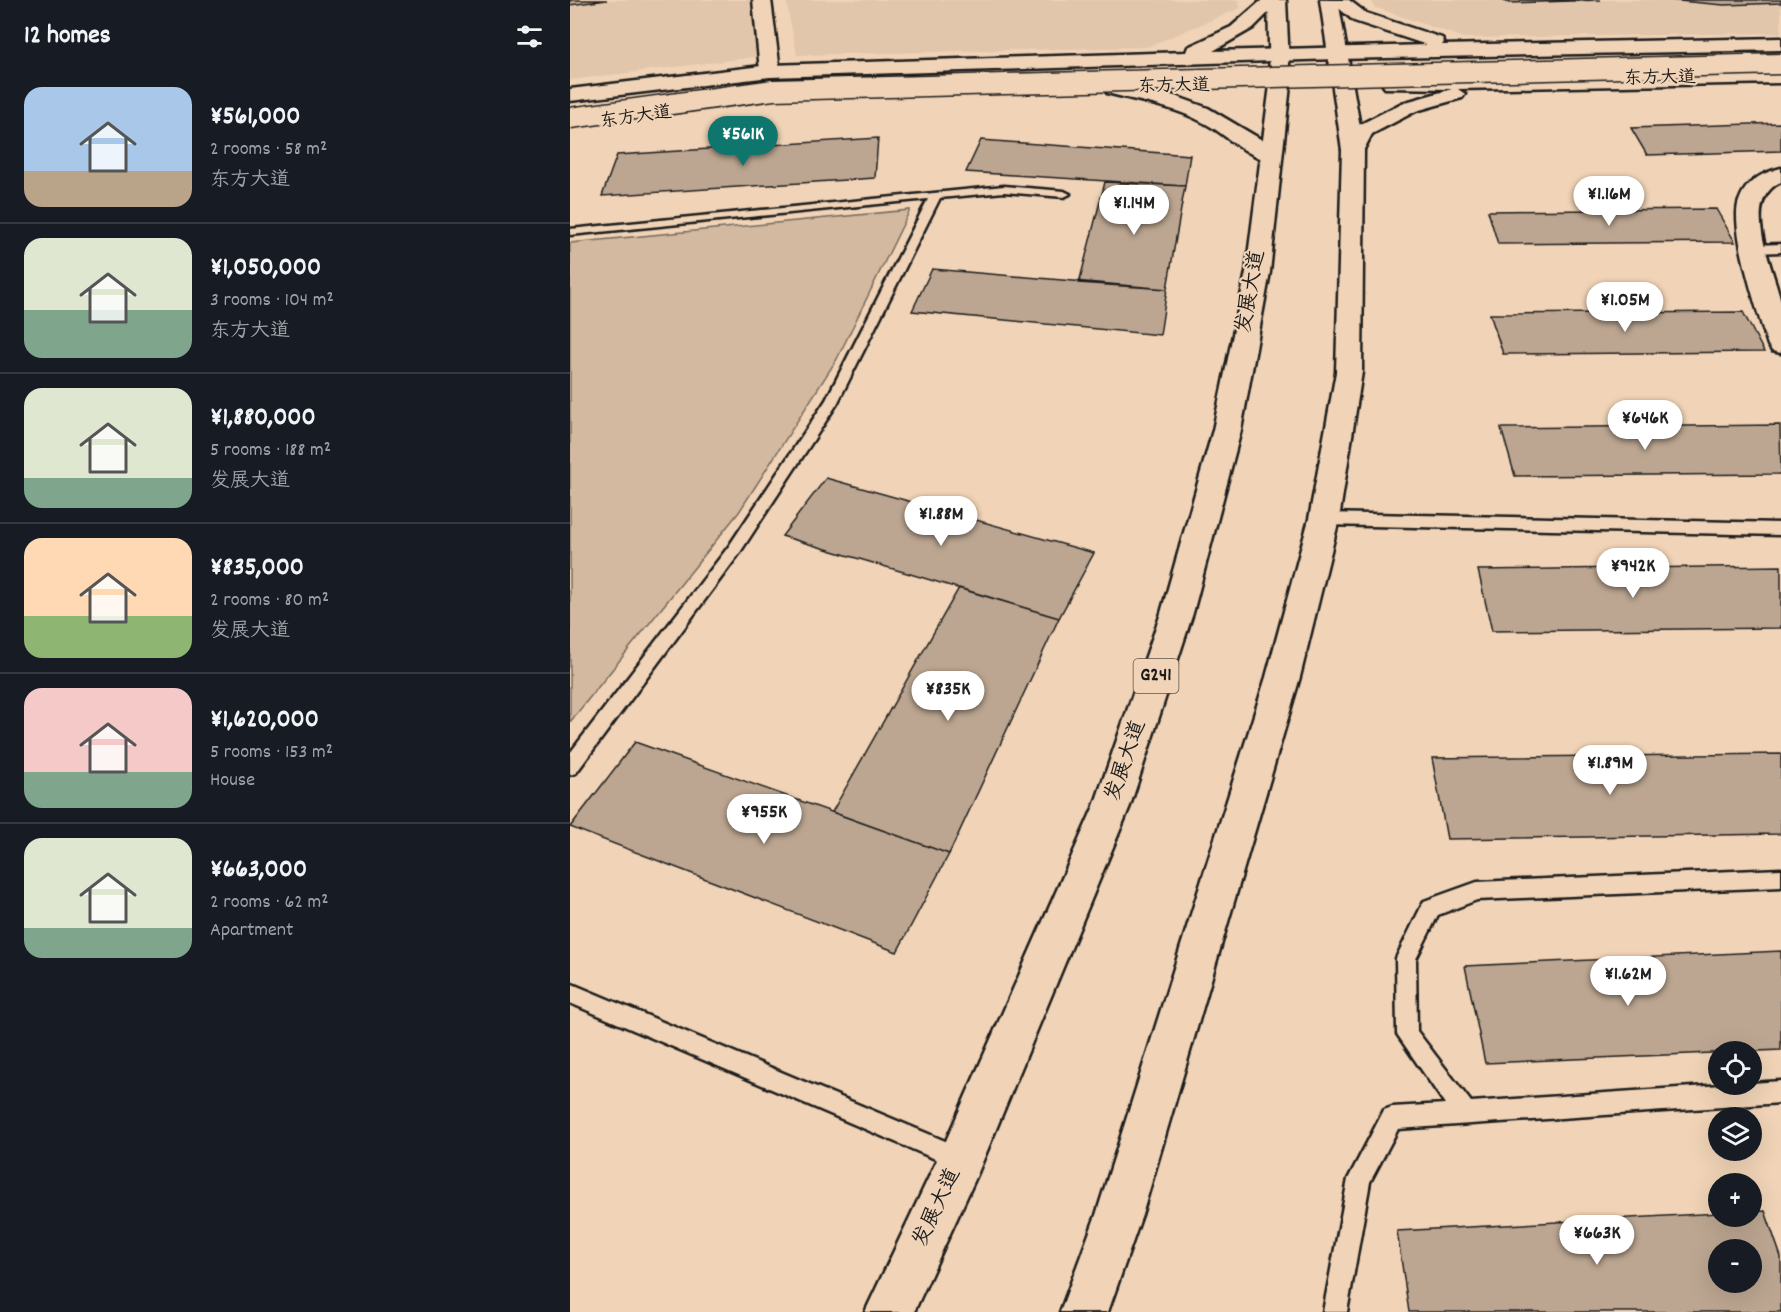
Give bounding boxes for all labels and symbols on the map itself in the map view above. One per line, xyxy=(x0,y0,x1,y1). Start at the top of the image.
street label: 东方大道 xyxy=(1624,66,1696,92)
street label: 东方大道 xyxy=(1138,74,1210,100)
street label: 东方大道 xyxy=(599,101,673,135)
pin: ¥561K xyxy=(701,116,785,167)
pin: ¥1.16M xyxy=(1560,176,1658,227)
pin: ¥1.14M xyxy=(1085,185,1183,236)
street label: 发展大道 xyxy=(1230,248,1274,336)
pin: ¥1.05M xyxy=(1576,282,1674,333)
pin: ¥646K xyxy=(1603,400,1687,451)
pin: ¥1.88M xyxy=(892,496,990,547)
pin: ¥942K xyxy=(1591,548,1675,599)
road number: G241 xyxy=(1134,659,1178,693)
pin: ¥835K xyxy=(906,671,990,722)
street label: 发展大道 xyxy=(1099,716,1155,806)
pin: ¥1.89M xyxy=(1561,745,1659,796)
pin: ¥955K xyxy=(722,794,806,845)
pin: ¥1.62M xyxy=(1579,956,1677,1007)
street label: 发展大道 xyxy=(907,1164,969,1252)
pin: ¥663K xyxy=(1555,1215,1639,1266)

